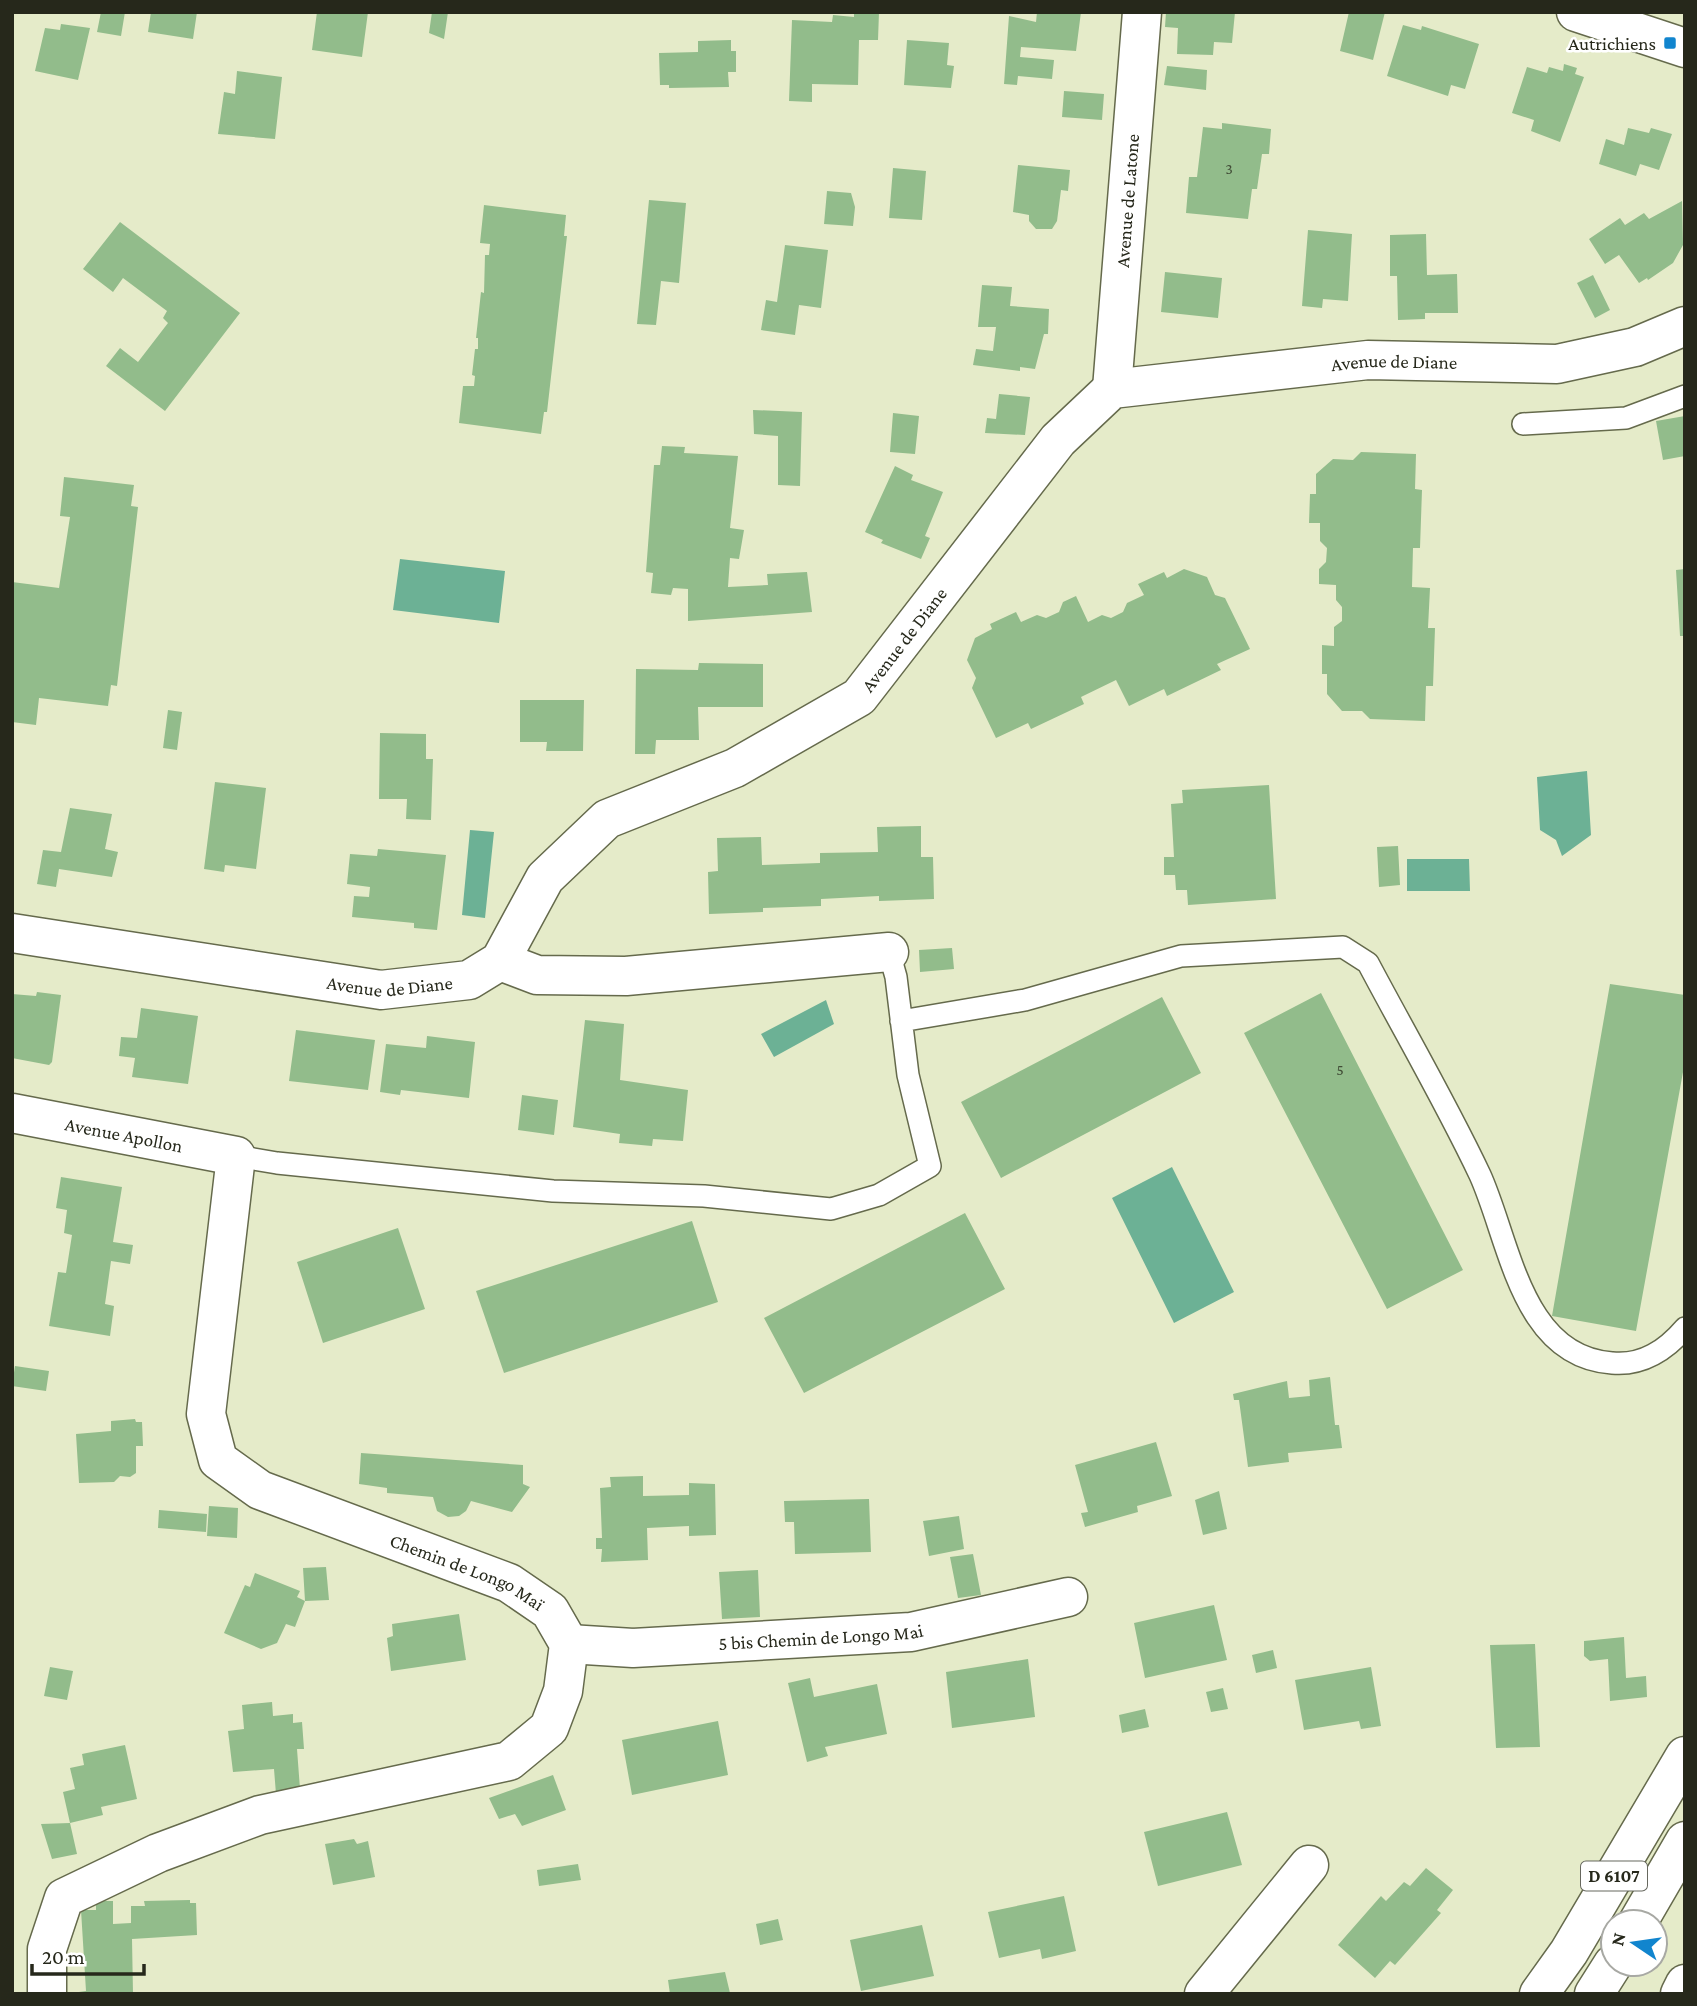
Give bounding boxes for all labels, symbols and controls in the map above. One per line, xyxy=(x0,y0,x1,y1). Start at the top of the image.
place label: Autrichiens xyxy=(1568,33,1656,54)
marker: Autrichiens xyxy=(1662,35,1678,51)
street label: Avenue de Latone xyxy=(1111,133,1143,268)
house number: 3 xyxy=(1225,160,1233,177)
street label: Avenue de Diane xyxy=(1330,350,1458,375)
street label: Avenue de Diane xyxy=(857,583,951,696)
street label: Avenue de Diane xyxy=(325,971,454,1001)
house number: 5 xyxy=(1336,1061,1344,1078)
street label: Avenue Apollon xyxy=(63,1113,185,1156)
street label: Chemin de Longo Maï xyxy=(387,1529,548,1615)
street label: 5 bis Chemin de Longo Mai xyxy=(718,1619,925,1654)
road number: D 6107 xyxy=(1581,1862,1647,1890)
north arrow xyxy=(1599,1908,1669,1978)
text: N xyxy=(1606,1931,1630,1948)
scale bar xyxy=(32,1932,144,1976)
text: 20 m xyxy=(42,1945,85,1969)

